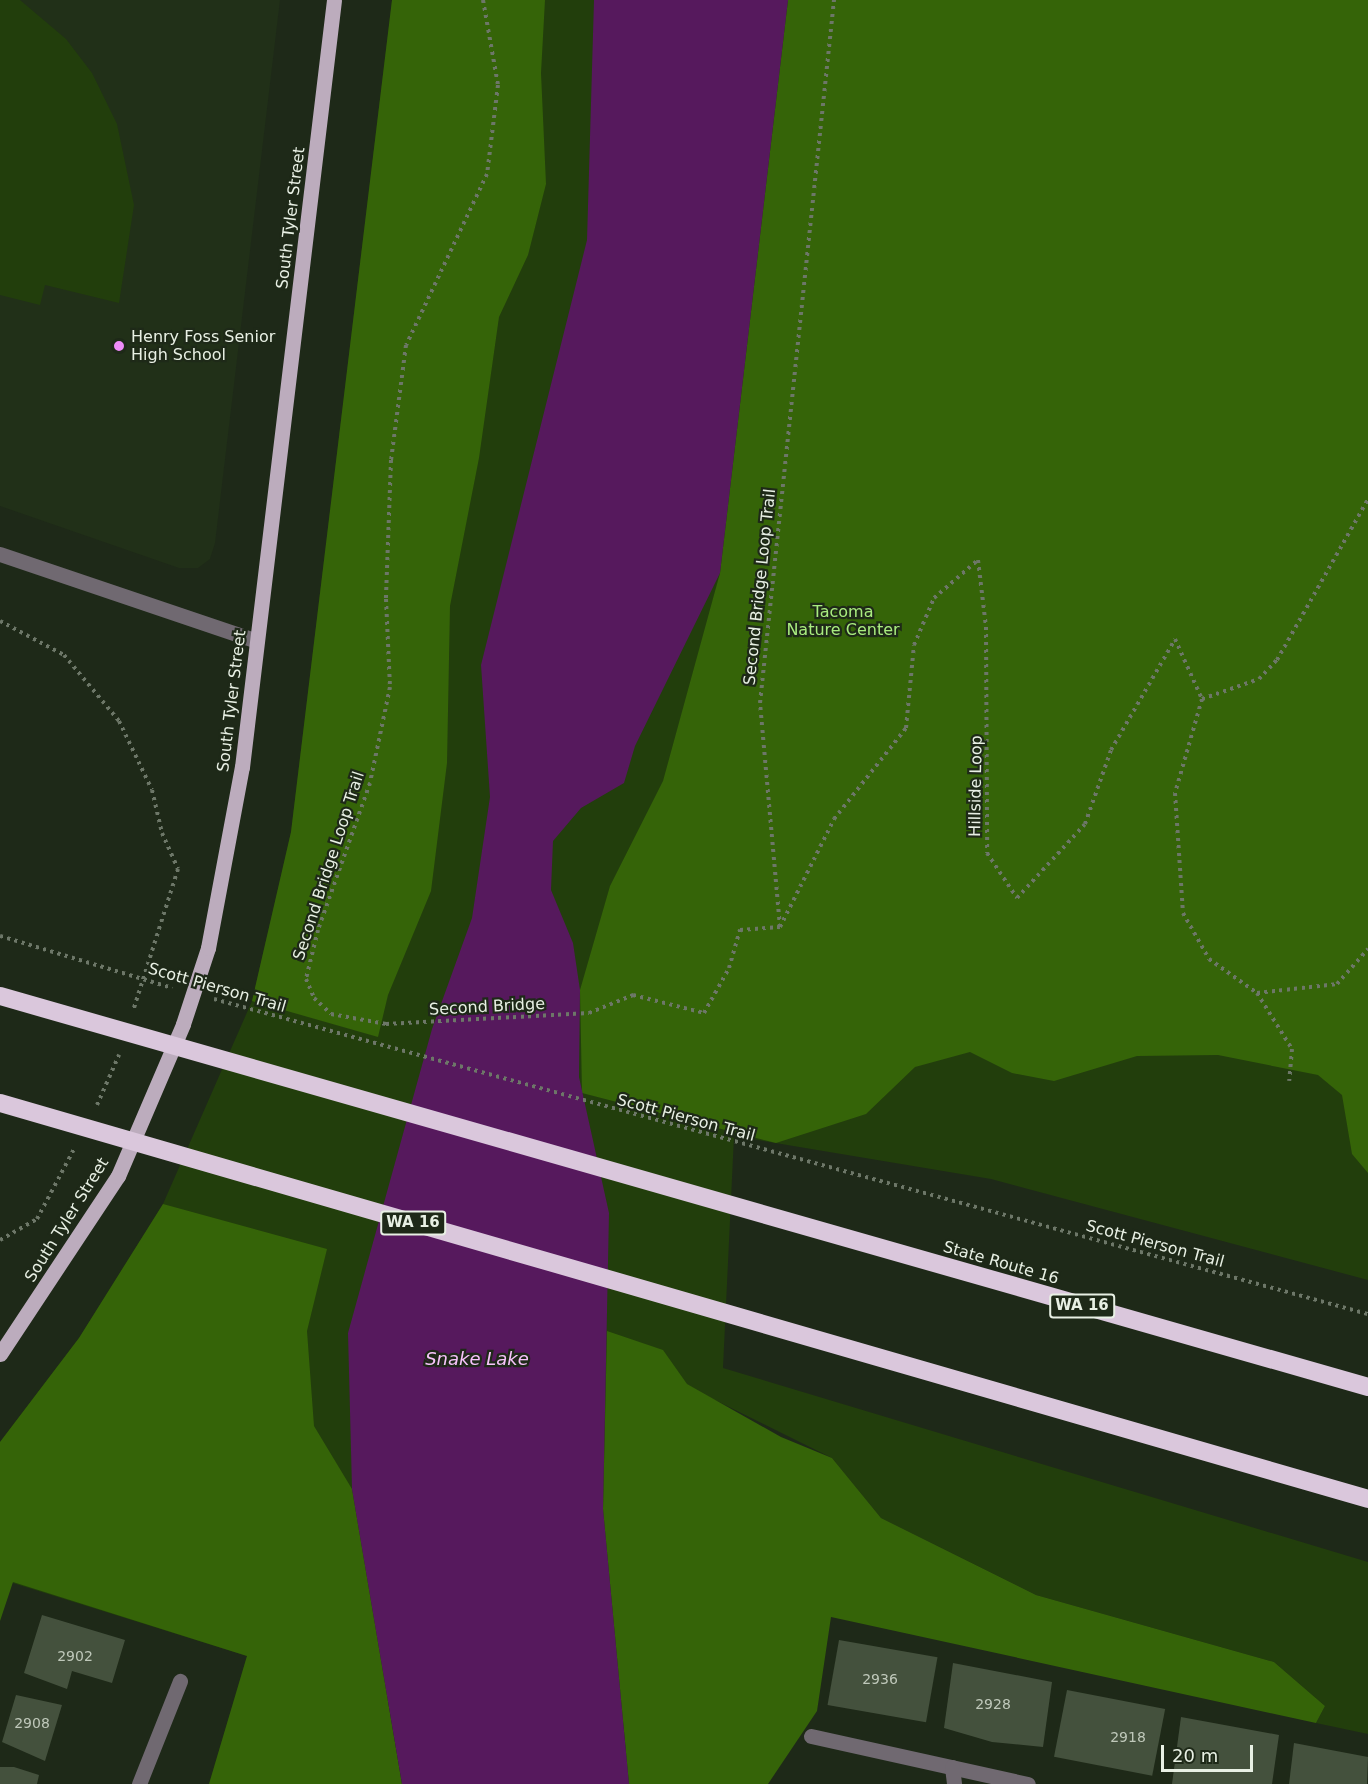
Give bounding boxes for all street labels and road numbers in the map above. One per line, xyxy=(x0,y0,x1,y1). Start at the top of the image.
street label: South Tyler Street xyxy=(273,146,309,290)
street label: Second Bridge Loop Trail xyxy=(740,488,780,686)
street label: South Tyler Street xyxy=(214,629,250,773)
street label: Hillside Loop xyxy=(966,735,986,837)
street label: Second Bridge Loop Trail xyxy=(289,769,369,963)
street label: Scott Pierson Trail xyxy=(146,959,288,1017)
street label: Second Bridge xyxy=(429,994,545,1020)
street label: Scott Pierson Trail xyxy=(615,1090,757,1146)
street label: South Tyler Street xyxy=(21,1154,113,1286)
road number: WA 16 xyxy=(380,1211,446,1235)
street label: Scott Pierson Trail xyxy=(1084,1216,1226,1272)
street label: State Route 16 xyxy=(941,1237,1061,1289)
road number: WA 16 xyxy=(1049,1294,1115,1318)

